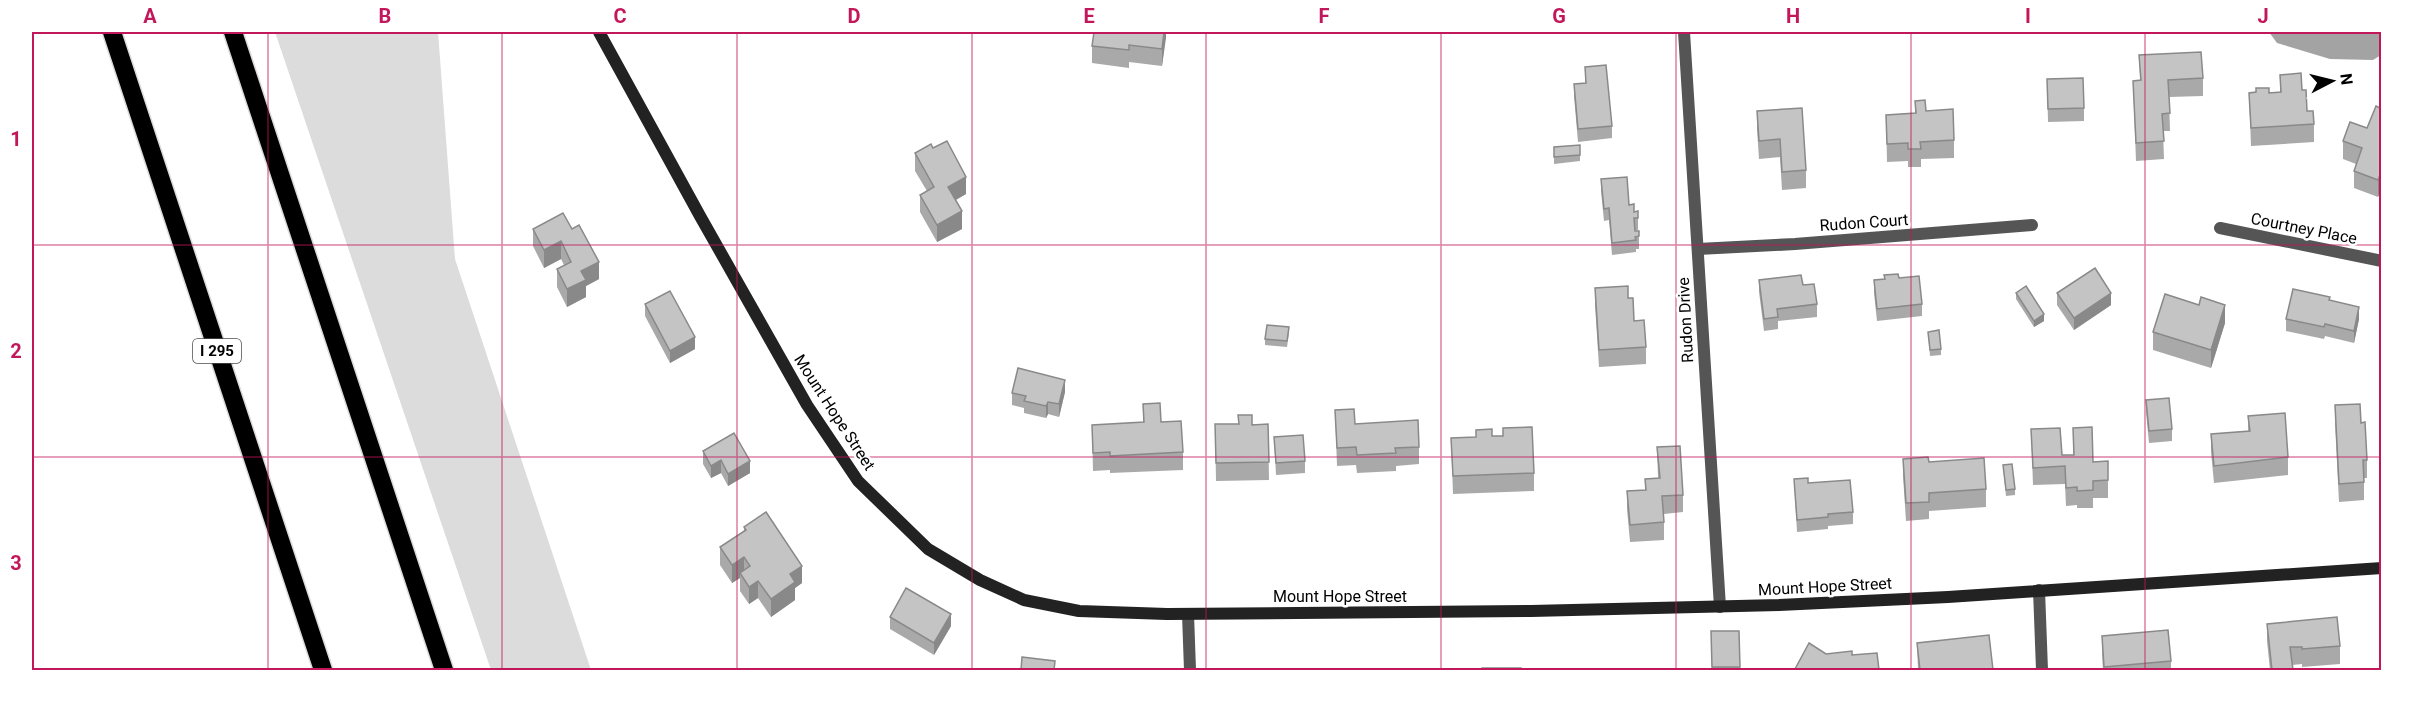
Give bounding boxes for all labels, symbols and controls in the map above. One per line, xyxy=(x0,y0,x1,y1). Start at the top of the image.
text: A xyxy=(143,4,157,28)
text: B xyxy=(379,4,391,28)
text: C xyxy=(613,4,627,28)
text: D xyxy=(848,4,861,28)
text: E xyxy=(1083,4,1095,28)
text: F xyxy=(1319,4,1330,28)
text: G xyxy=(1552,4,1566,28)
text: H xyxy=(1786,4,1800,28)
text: I xyxy=(2025,4,2031,28)
text: J xyxy=(2257,4,2269,28)
north arrow xyxy=(2302,51,2362,111)
text: N xyxy=(2336,72,2357,86)
text: 1 xyxy=(10,127,22,151)
street label: Courtney Place xyxy=(2249,209,2359,248)
street label: Rudon Court xyxy=(1819,210,1909,235)
street label: Rudon Drive xyxy=(1674,277,1697,363)
text: 2 xyxy=(10,339,22,363)
road number: I 295 xyxy=(193,339,241,363)
street label: Mount Hope Street xyxy=(790,351,879,474)
text: 3 xyxy=(10,551,22,575)
street label: Mount Hope Street xyxy=(1758,574,1893,599)
street label: Mount Hope Street xyxy=(1273,587,1407,606)

